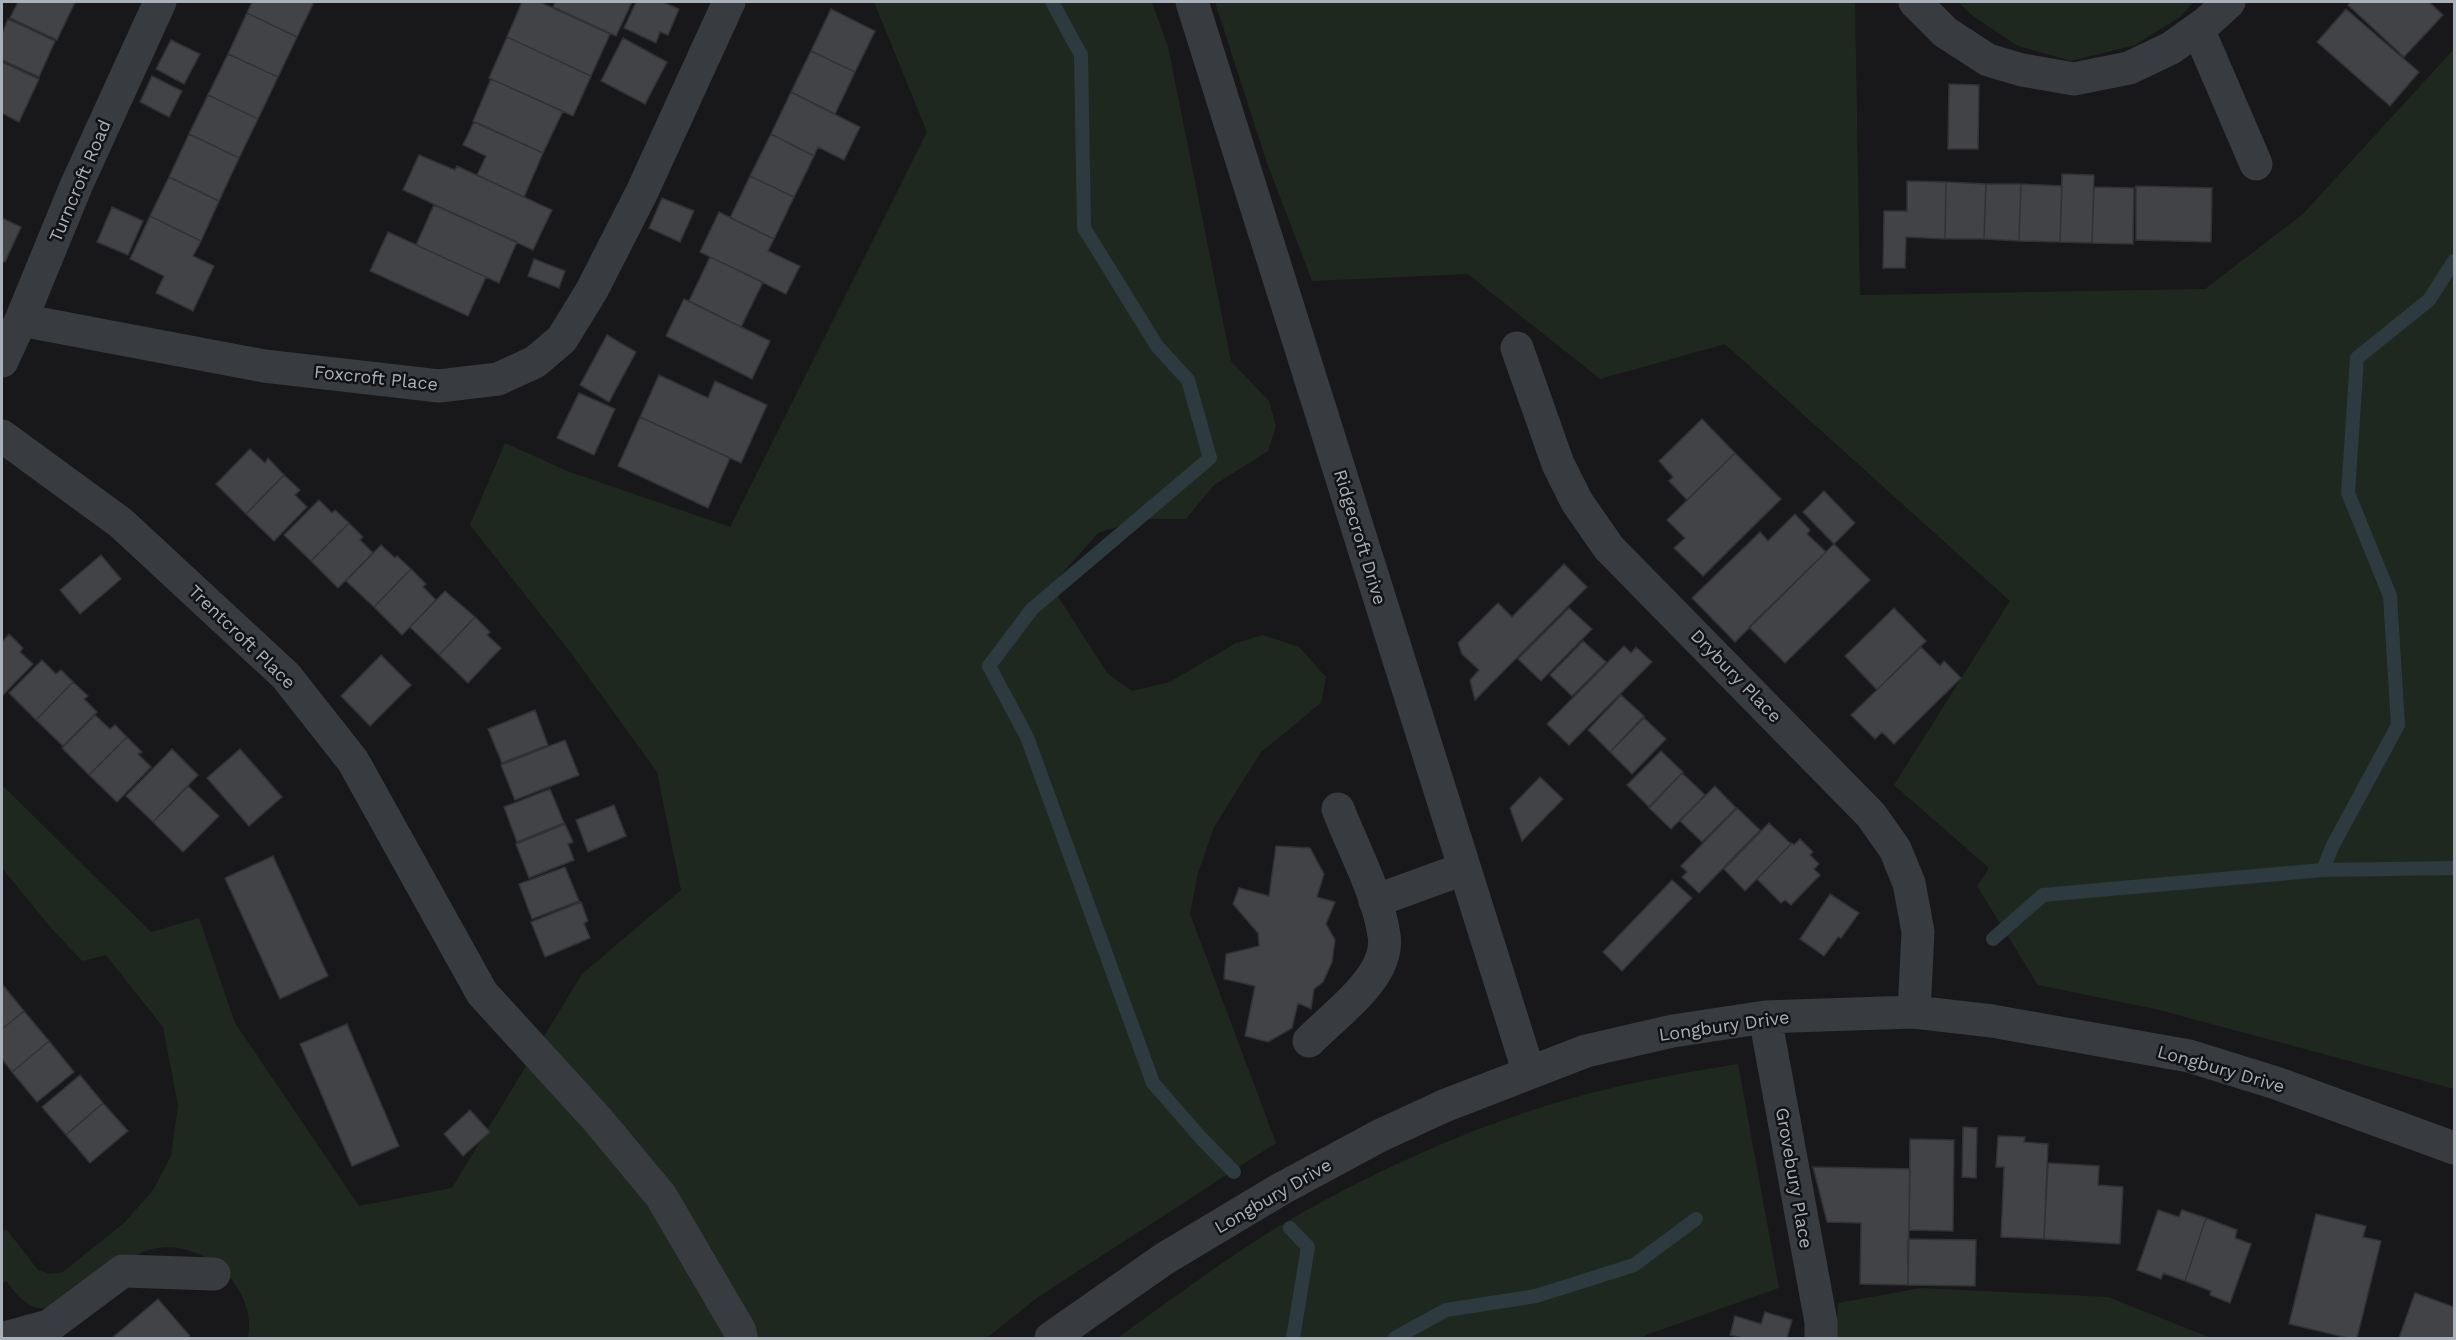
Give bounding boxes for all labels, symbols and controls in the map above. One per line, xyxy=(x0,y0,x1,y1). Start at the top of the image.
street label: Turncroft Road xyxy=(44,116,115,245)
street label: Foxcroft Place xyxy=(313,361,439,394)
street label: Ridgecroft Drive xyxy=(1330,467,1391,607)
street label: Trentcroft Place xyxy=(185,580,300,693)
street label: Drybury Place xyxy=(1687,625,1786,727)
street label: Longbury Drive xyxy=(1657,1006,1791,1045)
street label: Longbury Drive xyxy=(2155,1040,2287,1097)
street label: Grovebury Place xyxy=(1772,1106,1817,1250)
street label: Longbury Drive xyxy=(1211,1154,1335,1238)

